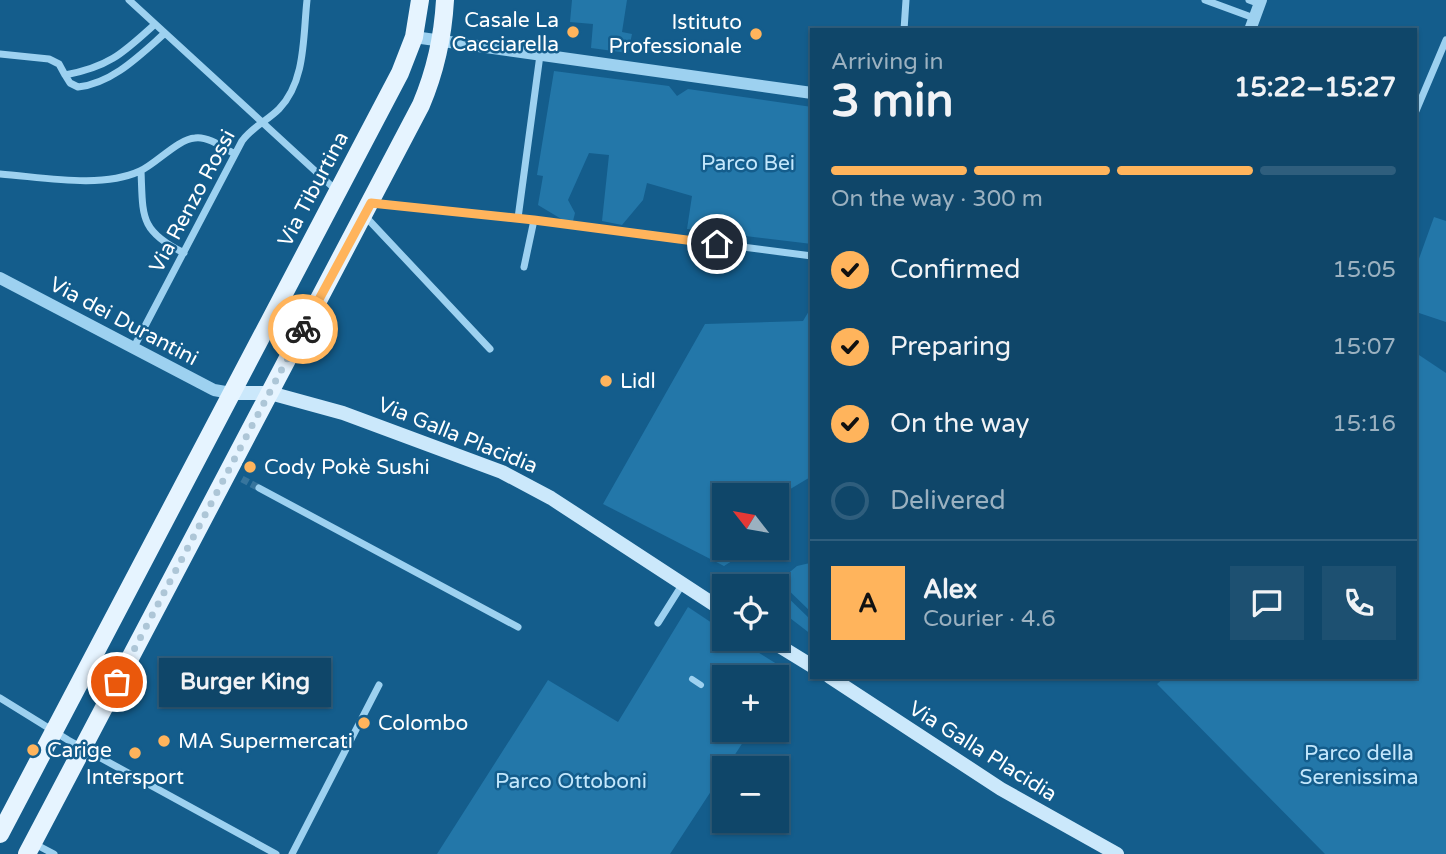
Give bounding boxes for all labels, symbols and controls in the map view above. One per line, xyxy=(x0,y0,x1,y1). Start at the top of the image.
place label: Casale La Cacciarella xyxy=(451,8,559,57)
place label: Istituto Professionale xyxy=(609,10,742,59)
marker: Casale La Cacciarella xyxy=(565,24,581,40)
marker: Istituto Professionale xyxy=(748,26,764,42)
text: Arriving in xyxy=(831,48,944,76)
text: 15:22–15:27 xyxy=(1234,72,1396,103)
text: 3 min xyxy=(831,74,954,129)
street label: Via Renzo Rossi xyxy=(144,125,241,277)
street label: Via Tiburtina xyxy=(273,127,354,251)
park label: Parco Bei xyxy=(701,151,795,176)
text: On the way · 300 m xyxy=(831,185,1043,213)
pin xyxy=(687,214,747,274)
icon: home xyxy=(698,225,736,263)
icon: check xyxy=(831,251,869,289)
text: Confirmed xyxy=(890,254,1020,285)
text: 15:05 xyxy=(1332,256,1396,284)
street label: Via dei Durantini xyxy=(45,272,202,371)
courier xyxy=(268,294,338,364)
icon: bike xyxy=(284,310,322,348)
icon: check xyxy=(831,328,869,366)
text: Preparing xyxy=(890,331,1011,362)
text: 15:07 xyxy=(1332,333,1396,361)
place label: Lidl xyxy=(620,369,656,394)
marker: Lidl xyxy=(598,373,614,389)
street label: Via Galla Placidia xyxy=(374,392,541,479)
icon: check xyxy=(831,405,869,443)
text: On the way xyxy=(890,408,1030,439)
text: 15:16 xyxy=(1332,410,1396,438)
place label: Cody Pokè Sushi xyxy=(264,455,430,480)
marker: Cody Pokè Sushi xyxy=(242,459,258,475)
north arrow xyxy=(712,483,789,560)
map controls xyxy=(712,483,789,833)
text: Delivered xyxy=(890,485,1006,516)
button: chat xyxy=(1230,566,1304,640)
button: phone xyxy=(1322,566,1396,640)
button: locate xyxy=(712,574,789,651)
text: Alex xyxy=(923,574,977,605)
text: A xyxy=(858,588,878,619)
text: Courier · 4.6 xyxy=(923,605,1056,633)
pin xyxy=(87,652,147,712)
callout: Burger King xyxy=(159,658,330,706)
icon: bag xyxy=(98,663,136,701)
button: + xyxy=(712,665,789,742)
text: Burger King xyxy=(180,668,310,696)
street label: Via Galla Placidia xyxy=(904,696,1061,807)
place label: Colombo xyxy=(378,711,468,736)
marker: Colombo xyxy=(356,715,372,731)
place label: MA Supermercati xyxy=(178,729,353,754)
marker: MA Supermercati xyxy=(156,733,172,749)
place label: Carige xyxy=(47,738,112,763)
park label: Parco della Serenissima xyxy=(1300,741,1418,790)
marker: Carige xyxy=(25,742,41,758)
marker: Intersport xyxy=(127,745,143,761)
button: − xyxy=(712,756,789,833)
place label: Intersport xyxy=(86,765,184,790)
park label: Parco Ottoboni xyxy=(495,769,647,794)

